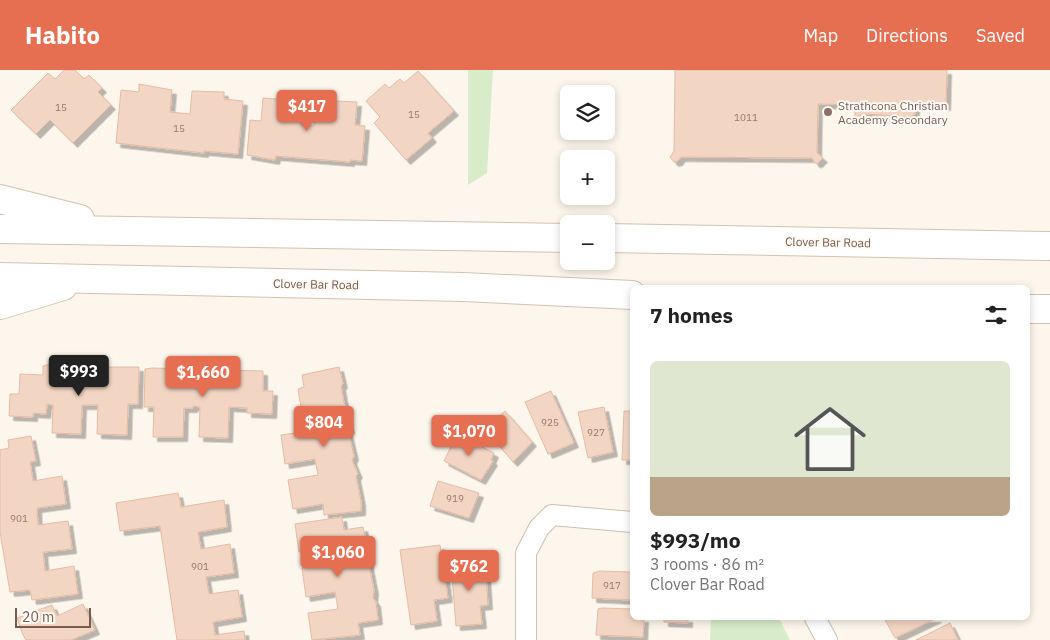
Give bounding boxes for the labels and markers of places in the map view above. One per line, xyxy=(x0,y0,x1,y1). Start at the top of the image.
pin: $417 xyxy=(277,90,337,132)
place label: Strathcona Christian Academy Secondary xyxy=(838,98,948,127)
marker: Strathcona Christian Academy Secondary xyxy=(822,106,834,118)
pin: $993 xyxy=(49,354,109,397)
pin: $1,660 xyxy=(162,356,244,398)
pin: $804 xyxy=(294,406,354,448)
pin: $1,070 xyxy=(428,414,510,457)
pin: $1,060 xyxy=(297,536,379,578)
pin: $762 xyxy=(439,550,499,592)

